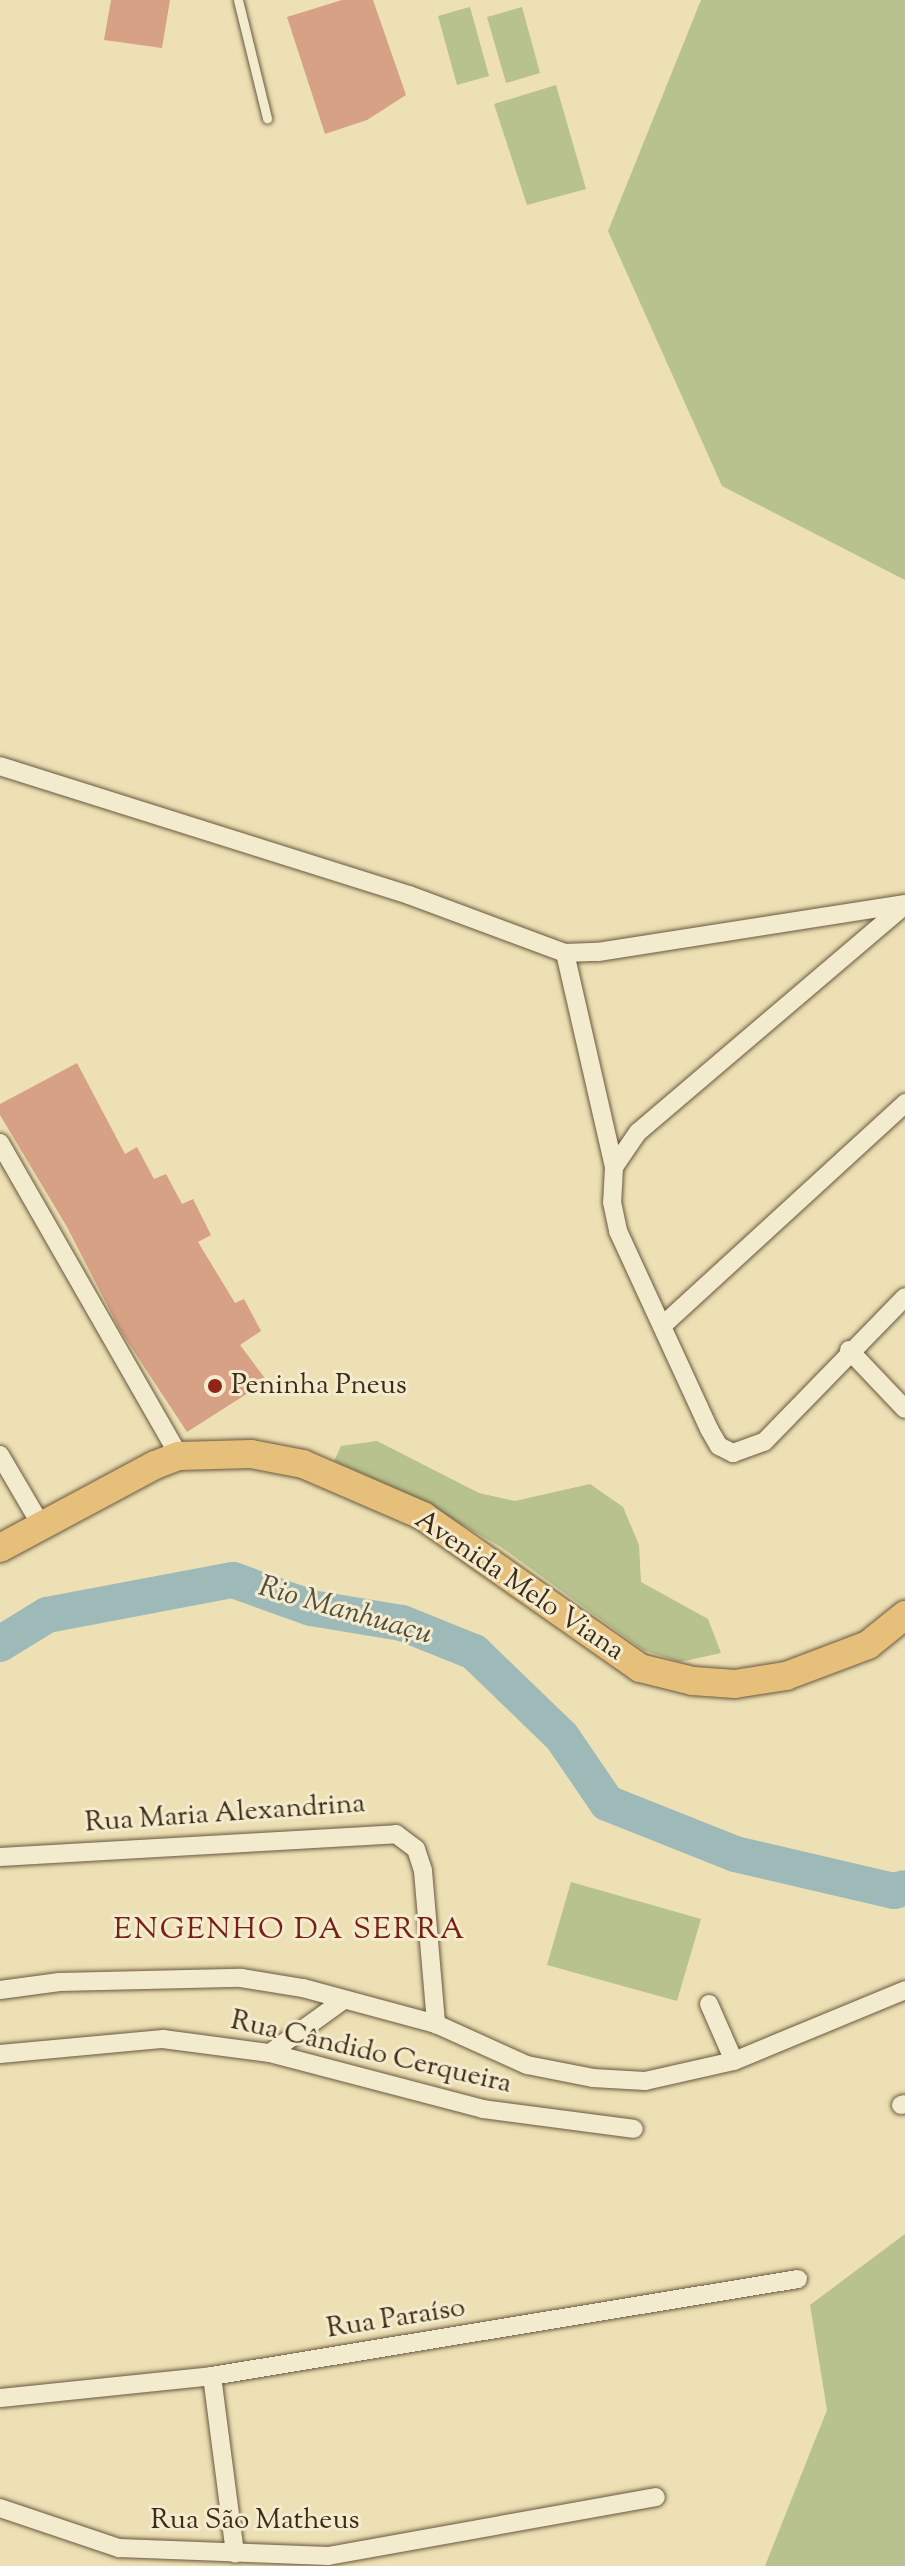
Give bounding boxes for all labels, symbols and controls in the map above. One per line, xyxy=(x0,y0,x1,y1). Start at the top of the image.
place label: Peninha Pneus xyxy=(231,1369,407,1403)
marker: Peninha Pneus xyxy=(206,1377,224,1395)
street label: Avenida Melo Viana xyxy=(408,1503,630,1669)
water label: Rio Manhuaçu xyxy=(254,1570,436,1654)
street label: Rua Maria Alexandrina xyxy=(84,1787,366,1841)
district label: ENGENHO DA SERRA xyxy=(114,1913,466,1949)
street label: Rua Cândido Cerqueira xyxy=(227,2004,515,2102)
street label: Rua Paraíso xyxy=(324,2291,468,2347)
street label: Rua São Matheus xyxy=(150,2504,360,2538)

